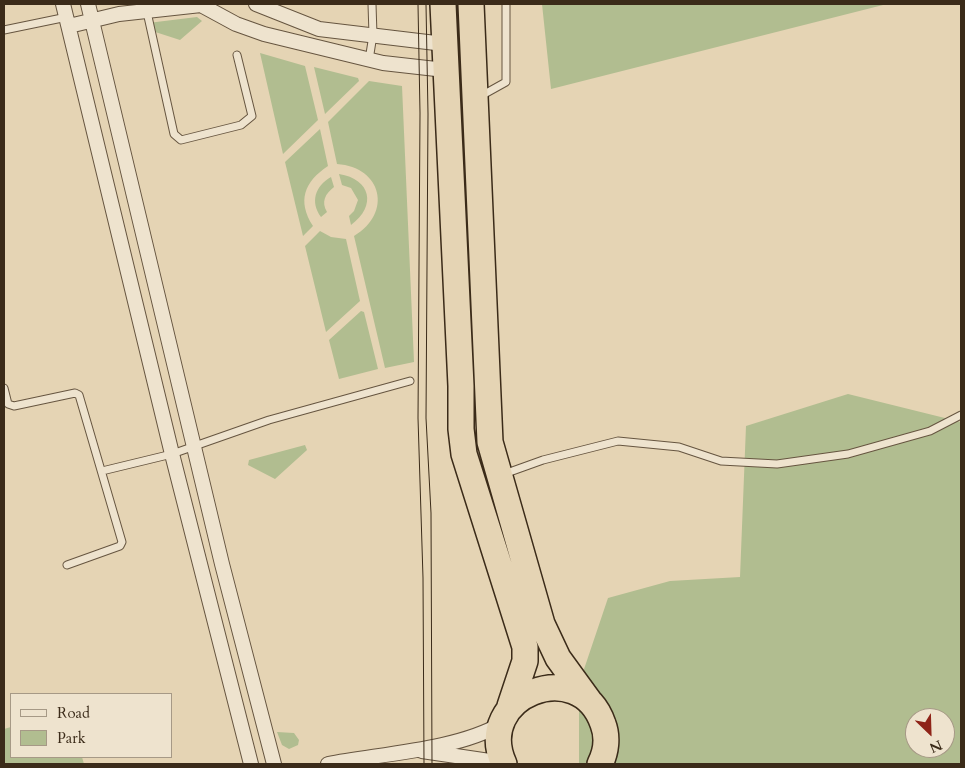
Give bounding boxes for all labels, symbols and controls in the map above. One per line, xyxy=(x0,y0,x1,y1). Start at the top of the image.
legend xyxy=(10,693,172,758)
text: Road xyxy=(57,703,90,723)
north arrow xyxy=(905,708,955,758)
text: Park xyxy=(57,728,86,748)
text: N xyxy=(926,735,945,757)

